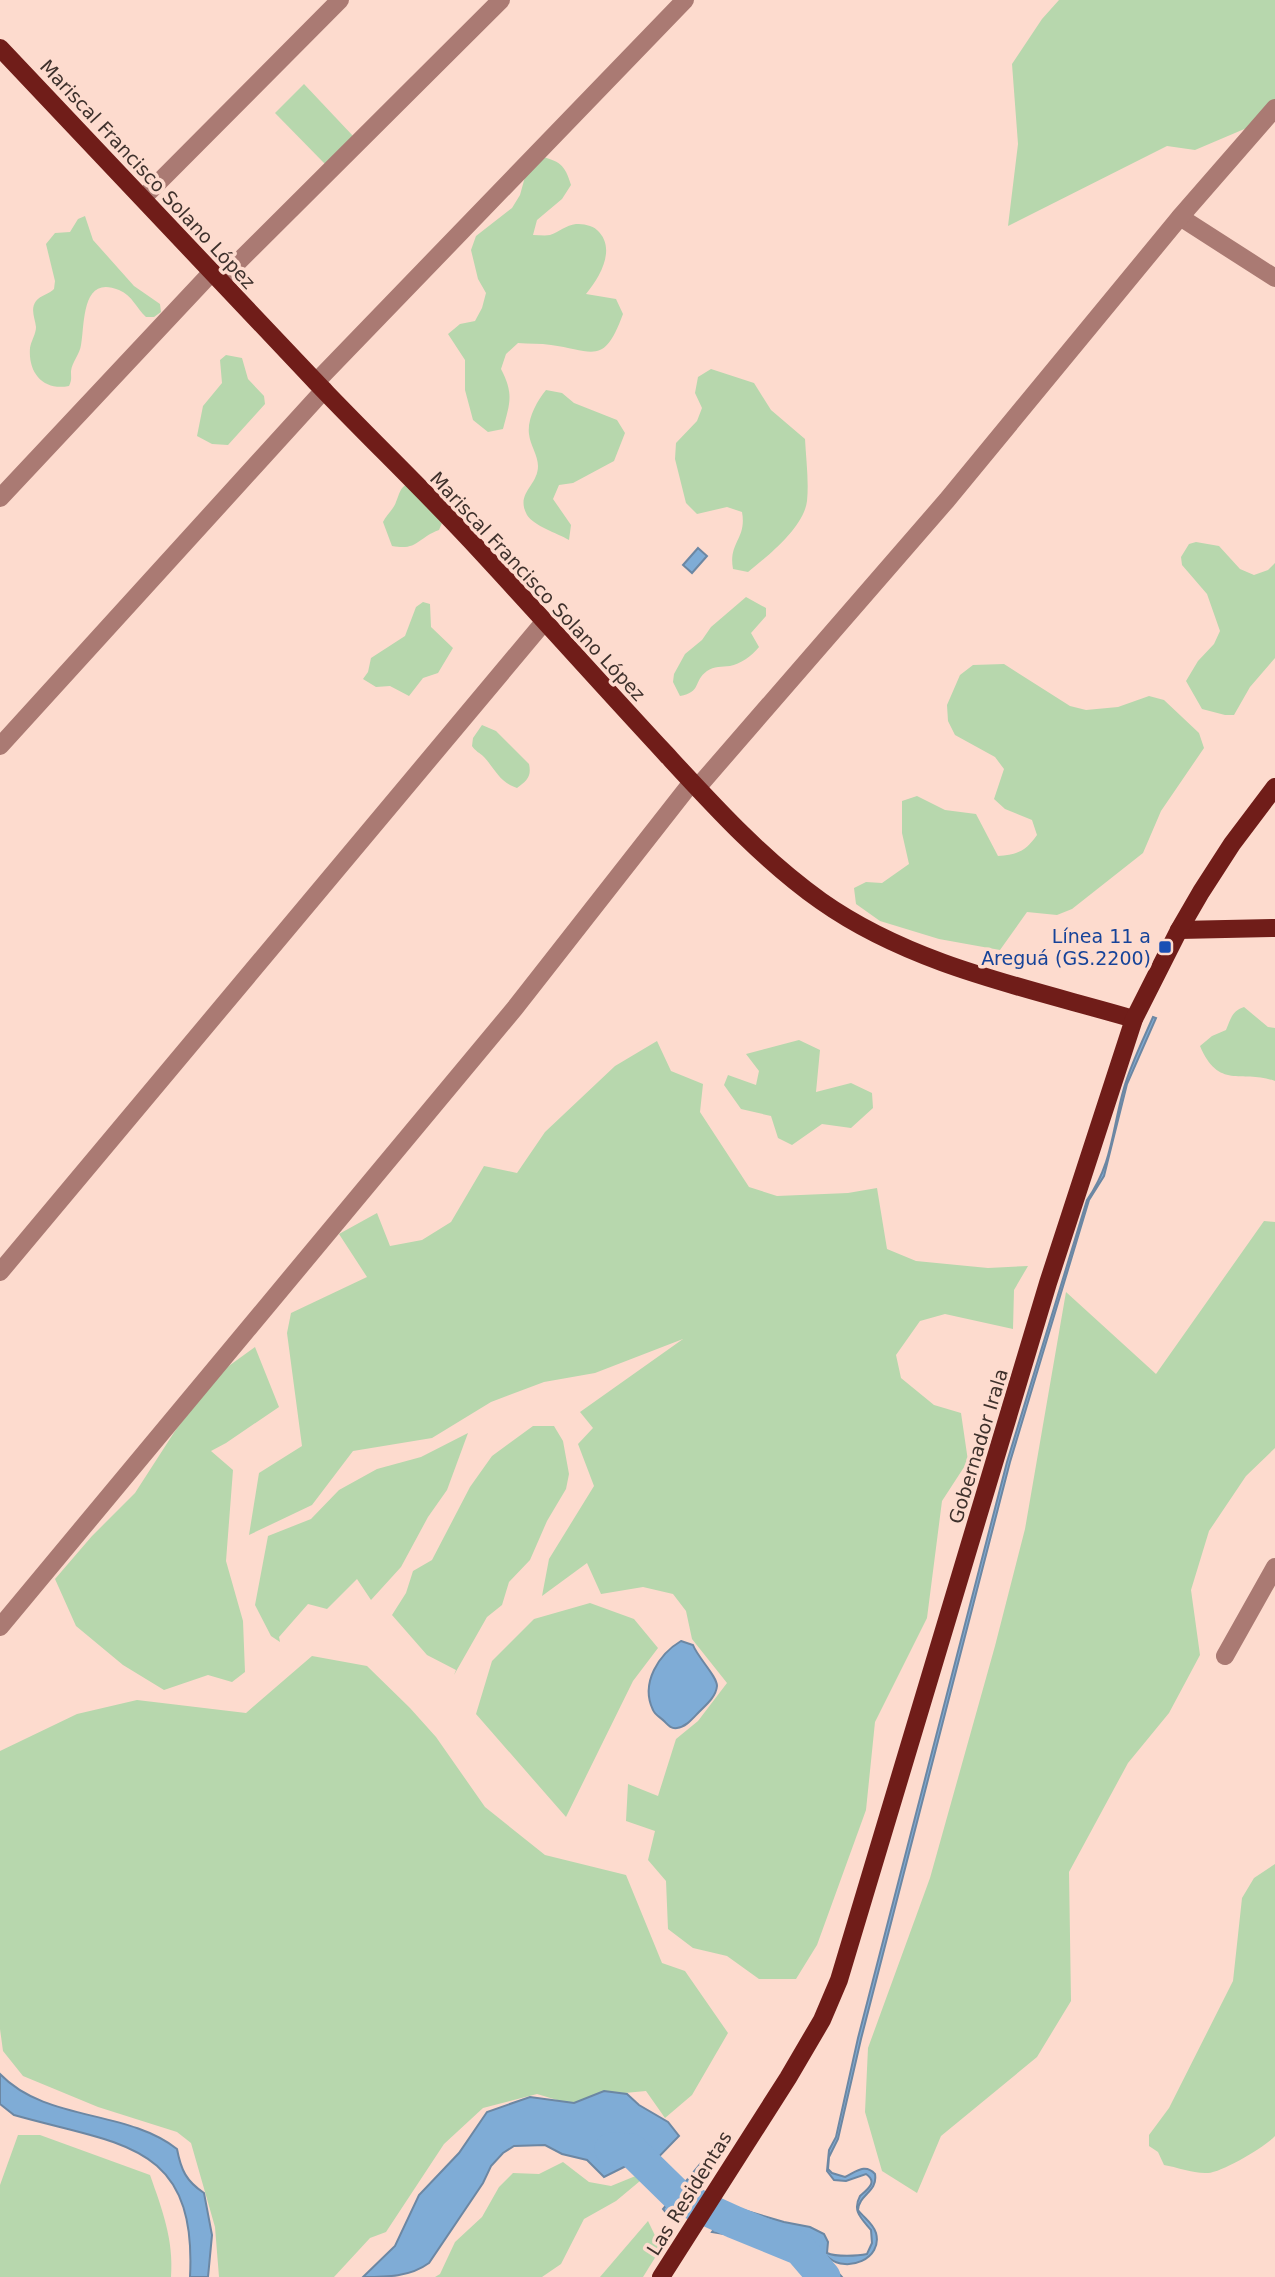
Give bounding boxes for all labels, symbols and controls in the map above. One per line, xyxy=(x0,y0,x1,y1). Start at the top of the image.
street label: Mariscal Francisco Solano López xyxy=(36,55,260,293)
street label: Mariscal Francisco Solano López xyxy=(426,467,650,705)
place label: Línea 11 a Areguá (GS.2200) xyxy=(981,925,1151,969)
marker: Línea 11 a Areguá (GS.2200) xyxy=(1157,939,1173,955)
street label: Gobernador Irala xyxy=(944,1366,1012,1526)
street label: Las Residentas xyxy=(642,2127,736,2259)

